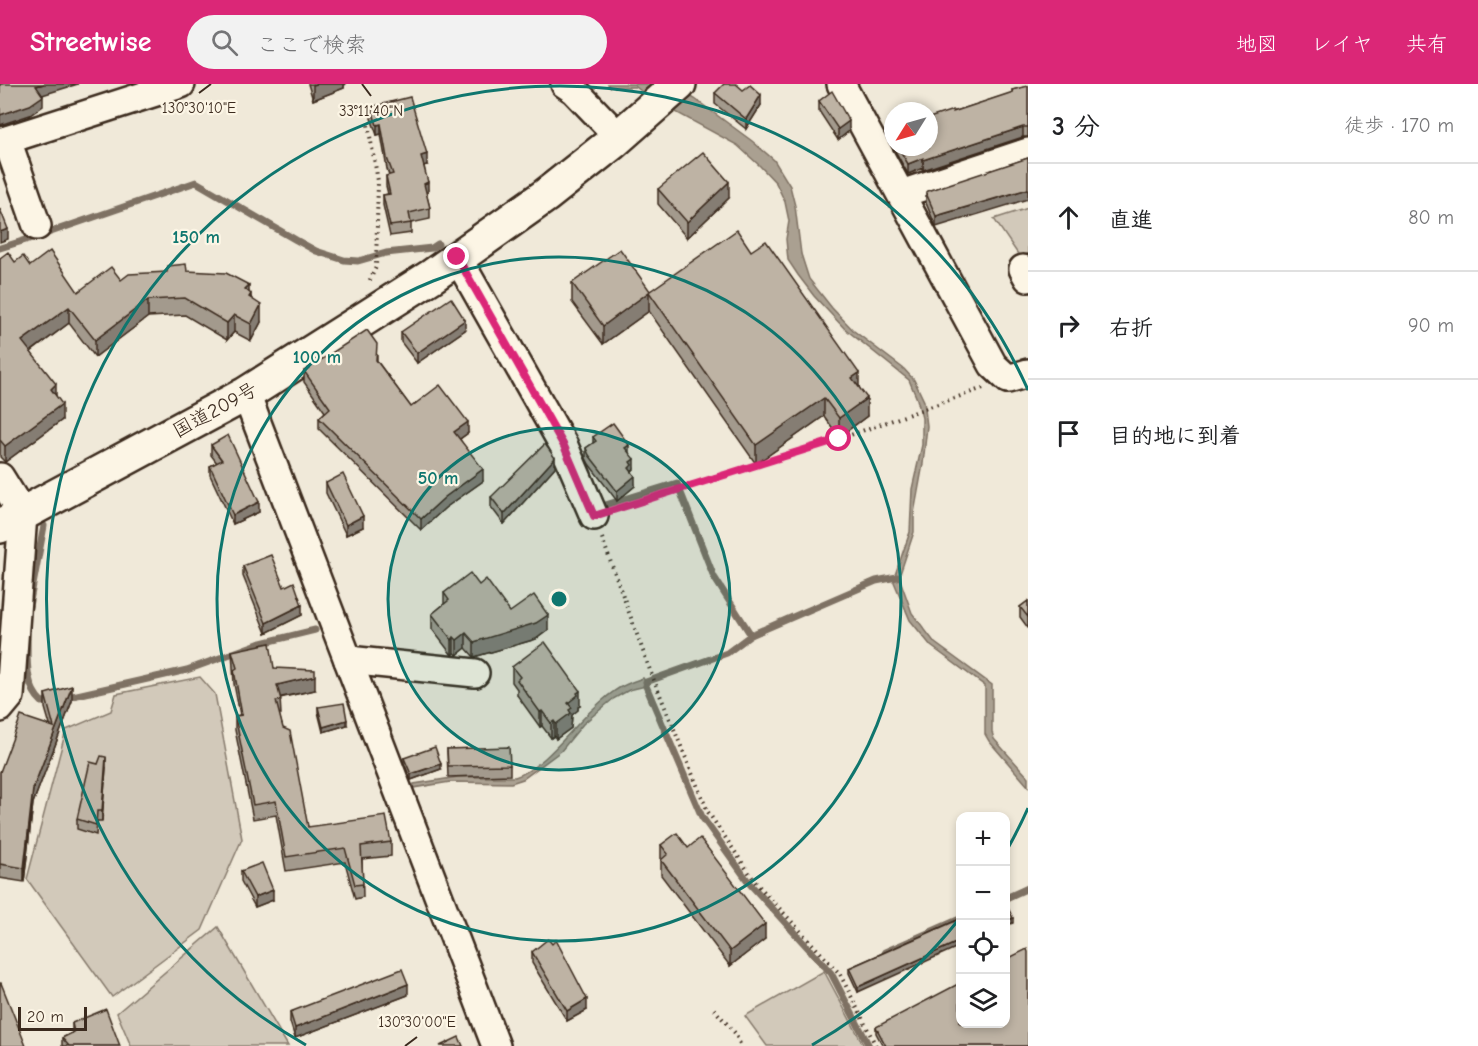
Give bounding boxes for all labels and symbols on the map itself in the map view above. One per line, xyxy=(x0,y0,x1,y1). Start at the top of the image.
text: 130°30'10"E xyxy=(162,99,236,117)
text: 33°11'40"N xyxy=(339,102,403,120)
north arrow xyxy=(884,102,938,156)
text: 150 m xyxy=(172,227,220,248)
route end xyxy=(443,243,469,269)
text: 100 m xyxy=(293,347,341,368)
street label: 国道209号 xyxy=(169,377,261,443)
route start xyxy=(825,425,851,451)
text: 50 m xyxy=(418,468,458,489)
centre of rings xyxy=(549,589,569,609)
scale bar xyxy=(18,1004,87,1032)
text: 130°30'00"E xyxy=(378,1013,456,1031)

